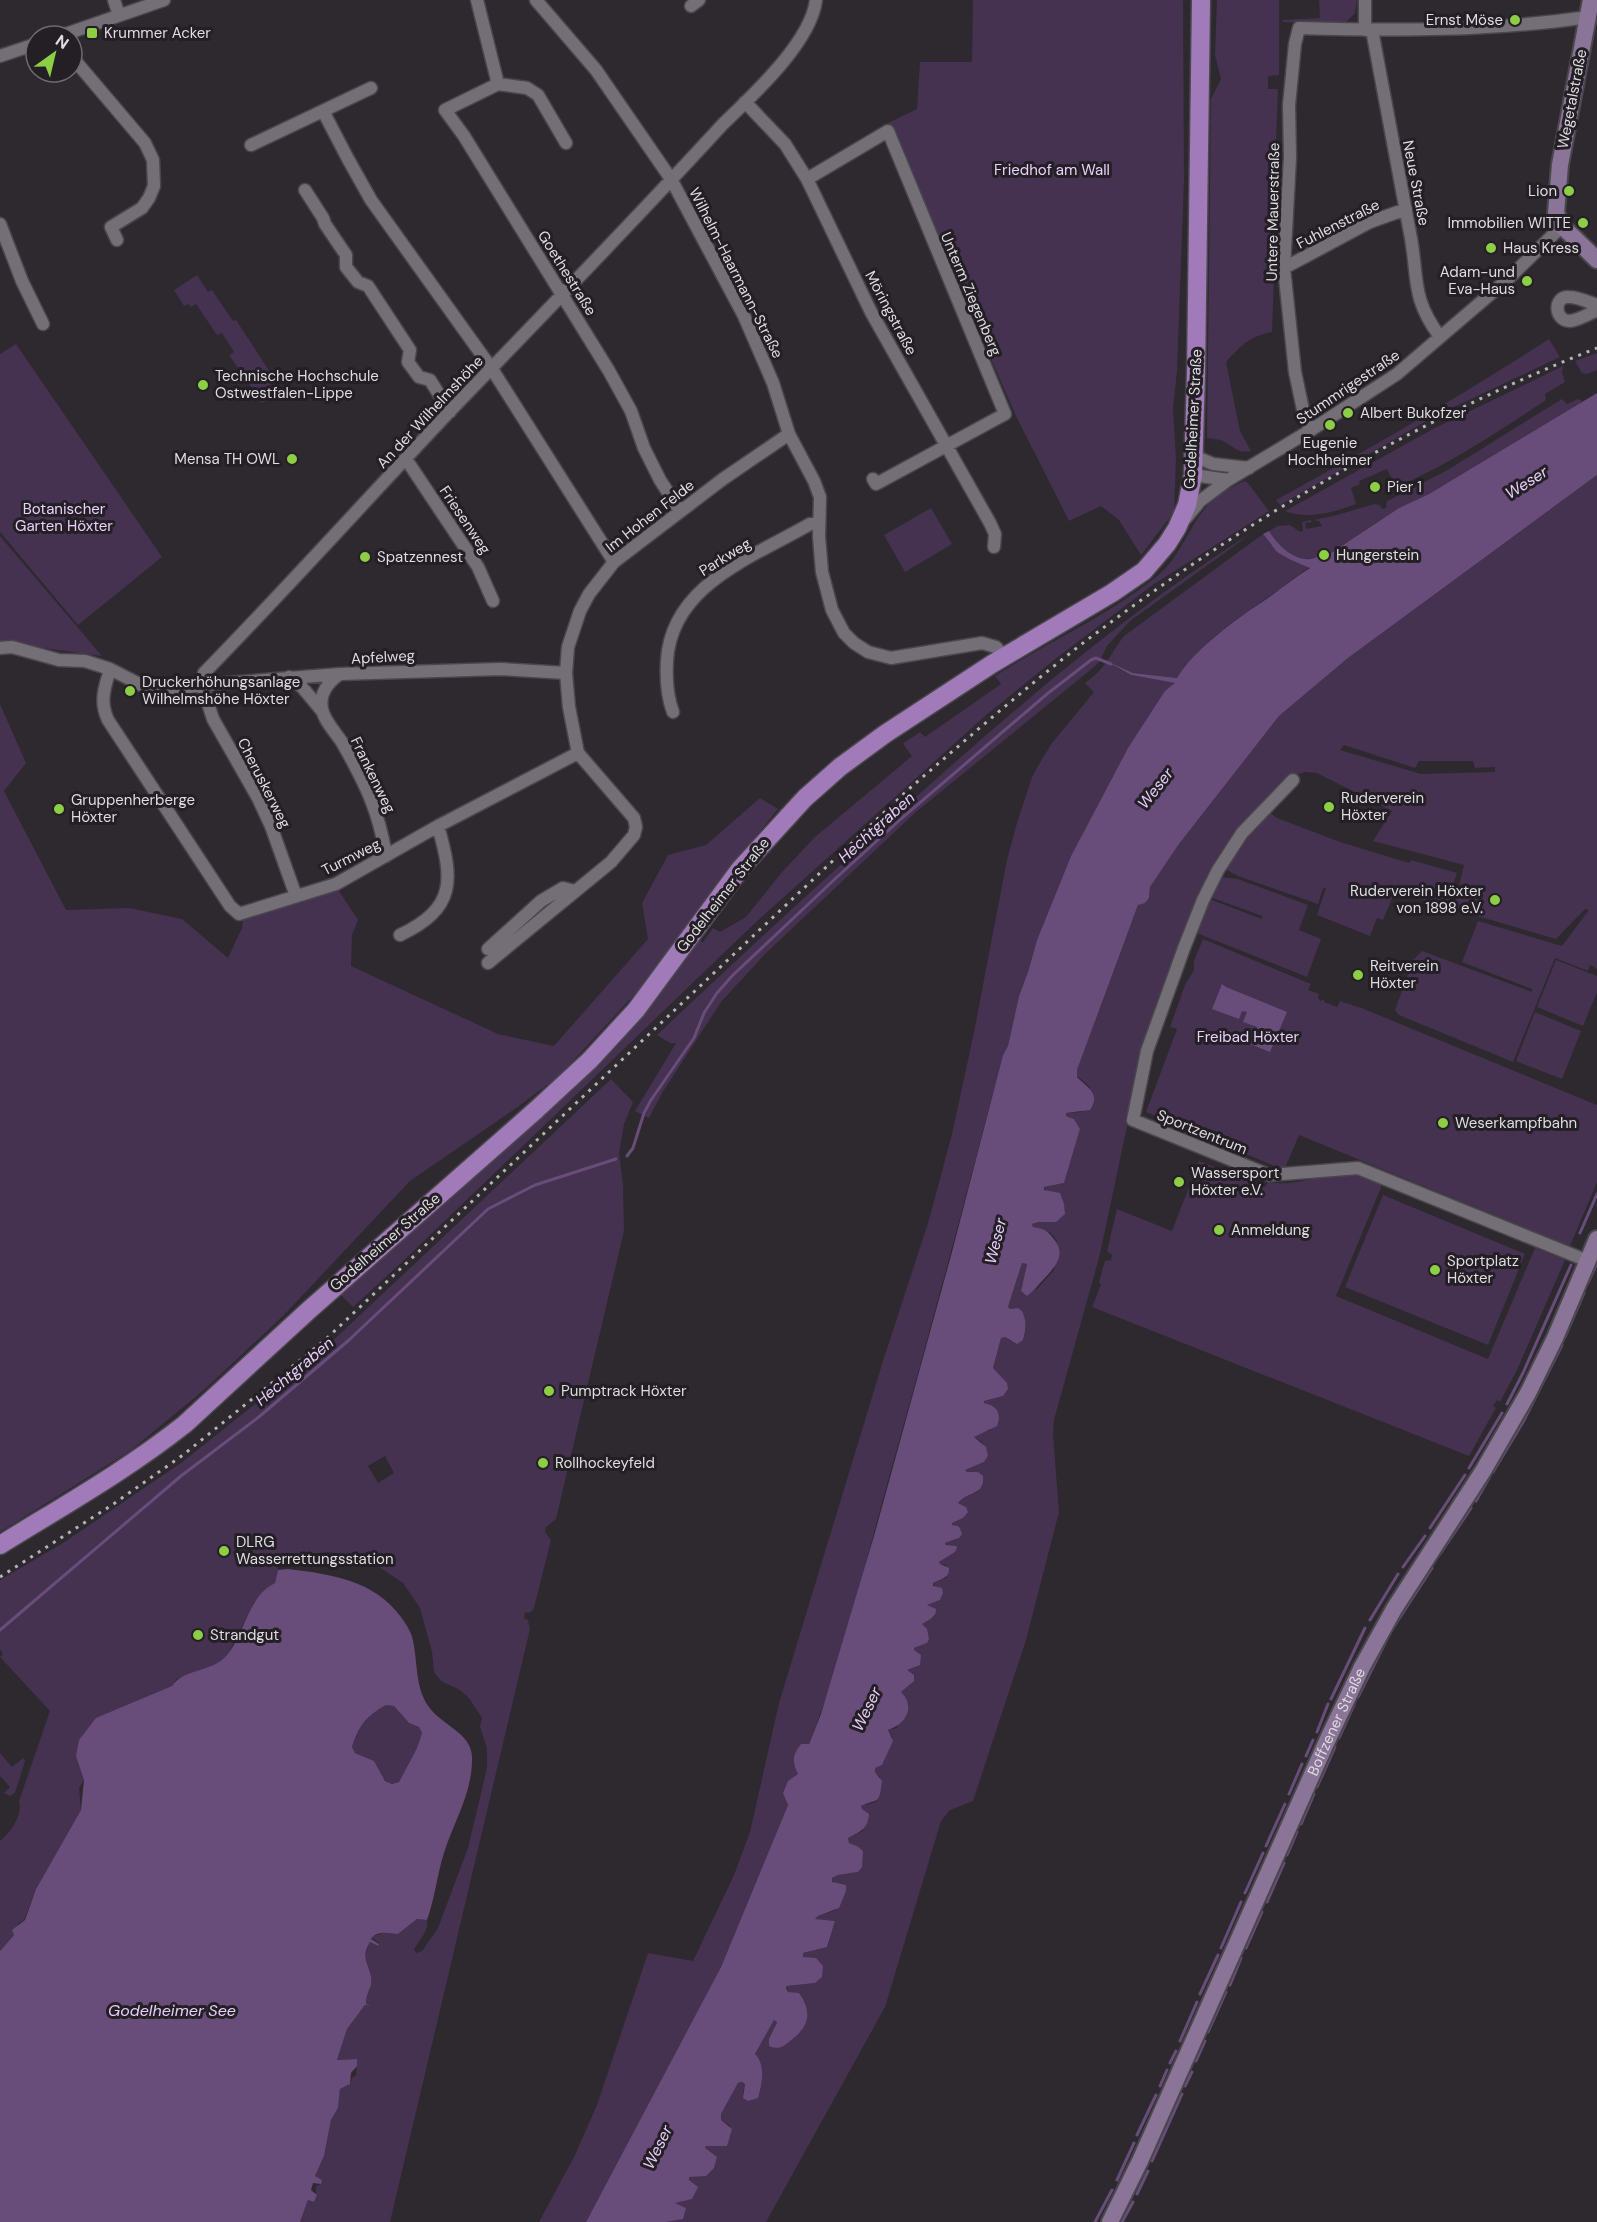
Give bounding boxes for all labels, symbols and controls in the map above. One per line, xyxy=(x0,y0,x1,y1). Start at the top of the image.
place label: Ernst Möse xyxy=(1426,10,1503,30)
marker: Ernst Möse xyxy=(1508,13,1522,27)
place label: Krummer Acker xyxy=(104,23,211,43)
north arrow xyxy=(24,24,84,84)
marker: Krummer Acker xyxy=(85,26,99,40)
text: N xyxy=(51,30,73,54)
street label: Wegetalstraße xyxy=(1553,48,1591,150)
street label: Neue Straße xyxy=(1398,139,1434,227)
street label: Untere Mauerstraße xyxy=(1262,142,1284,282)
park label: Friedhof am Wall xyxy=(994,160,1110,180)
place label: Lion xyxy=(1528,181,1557,201)
street label: Wilhelm-Haarmann-Straße xyxy=(684,184,788,362)
marker: Lion xyxy=(1562,184,1576,198)
street label: Fuhlenstraße xyxy=(1293,194,1383,254)
place label: Immobilien WITTE xyxy=(1447,213,1571,233)
marker: Immobilien WITTE xyxy=(1576,216,1590,230)
street label: Goethestraße xyxy=(533,227,601,319)
street label: Unterm Ziegenberg xyxy=(936,229,1006,359)
place label: Haus Kress xyxy=(1503,238,1579,258)
marker: Haus Kress xyxy=(1484,241,1498,255)
place label: Adam-und Eva-Haus xyxy=(1440,262,1515,299)
street label: Möringstraße xyxy=(860,267,922,359)
marker: Adam-und Eva-Haus xyxy=(1520,274,1534,288)
street label: Stummrigestraße xyxy=(1292,345,1404,429)
street label: Godelheimer Straße xyxy=(1179,348,1207,490)
street label: An der Wilhelmshöhe xyxy=(372,351,488,473)
place label: Technische Hochschule Ostwestfalen-Lippe xyxy=(215,366,379,403)
marker: Technische Hochschule Ostwestfalen-Lippe xyxy=(196,378,210,392)
place label: Albert Bukofzer xyxy=(1360,403,1467,423)
marker: Albert Bukofzer xyxy=(1341,406,1355,420)
marker: Eugenie Hochheimer xyxy=(1323,418,1337,432)
place label: Eugenie Hochheimer xyxy=(1288,433,1373,470)
place label: Mensa TH OWL xyxy=(174,449,280,469)
marker: Mensa TH OWL xyxy=(285,452,299,466)
water label: Weser xyxy=(1501,461,1553,504)
street label: Im Hohen Felde xyxy=(602,475,698,557)
place label: Pier 1 xyxy=(1387,477,1422,497)
marker: Pier 1 xyxy=(1368,480,1382,494)
street label: Friesenweg xyxy=(435,482,495,558)
park label: Botanischer Garten Höxter xyxy=(15,499,113,536)
street label: Parkweg xyxy=(695,533,755,581)
place label: Hungerstein xyxy=(1336,545,1419,565)
place label: Spatzennest xyxy=(377,547,463,567)
marker: Hungerstein xyxy=(1317,548,1331,562)
marker: Spatzennest xyxy=(358,550,372,564)
street label: Apfelweg xyxy=(351,645,415,669)
place label: Druckerhöhungsanlage Wilhelmshöhe Höxter xyxy=(142,672,300,709)
marker: Druckerhöhungsanlage Wilhelmshöhe Höxter xyxy=(123,684,137,698)
street label: Frankenweg xyxy=(346,734,400,816)
street label: Cheruskerweg xyxy=(233,735,295,831)
water label: Weser xyxy=(1133,763,1179,813)
water label: Hechtgraben xyxy=(833,787,919,867)
place label: Ruderverein Höxter xyxy=(1341,788,1424,825)
place label: Gruppenherberge Höxter xyxy=(71,790,195,827)
marker: Ruderverein Höxter xyxy=(1322,800,1336,814)
marker: Gruppenherberge Höxter xyxy=(52,802,66,816)
street label: Turmweg xyxy=(318,834,384,880)
street label: Godelheimer Straße xyxy=(672,834,774,956)
place label: Ruderverein Höxter von 1898 e.V. xyxy=(1350,881,1483,918)
marker: Ruderverein Höxter von 1898 e.V. xyxy=(1488,893,1502,907)
place label: Reitverein Höxter xyxy=(1370,956,1439,993)
marker: Reitverein Höxter xyxy=(1351,968,1365,982)
park label: Freibad Höxter xyxy=(1197,1027,1300,1047)
street label: Sportzentrum xyxy=(1154,1105,1250,1159)
place label: Weserkampfbahn xyxy=(1455,1113,1577,1133)
marker: Weserkampfbahn xyxy=(1436,1116,1450,1130)
place label: Wassersport Höxter e.V. xyxy=(1191,1163,1279,1200)
marker: Wassersport Höxter e.V. xyxy=(1172,1175,1186,1189)
street label: Godelheimer Straße xyxy=(326,1188,444,1296)
water label: Weser xyxy=(980,1215,1012,1266)
place label: Anmeldung xyxy=(1231,1220,1310,1240)
marker: Anmeldung xyxy=(1212,1223,1226,1237)
place label: Sportplatz Höxter xyxy=(1447,1251,1519,1288)
marker: Sportplatz Höxter xyxy=(1428,1263,1442,1277)
water label: Hechtgraben xyxy=(251,1332,338,1410)
place label: Pumptrack Höxter xyxy=(561,1381,687,1401)
marker: Pumptrack Höxter xyxy=(542,1384,556,1398)
place label: Rollhockeyfeld xyxy=(555,1453,655,1473)
marker: Rollhockeyfeld xyxy=(536,1456,550,1470)
place label: DLRG Wasserrettungsstation xyxy=(236,1532,394,1569)
marker: DLRG Wasserrettungsstation xyxy=(217,1544,231,1558)
place label: Strandgut xyxy=(210,1625,279,1645)
marker: Strandgut xyxy=(191,1628,205,1642)
street label: Boffzener Straße xyxy=(1303,1665,1370,1779)
water label: Weser xyxy=(847,1683,887,1735)
water label: Godelheimer See xyxy=(108,2000,236,2021)
water label: Weser xyxy=(638,2121,678,2173)

